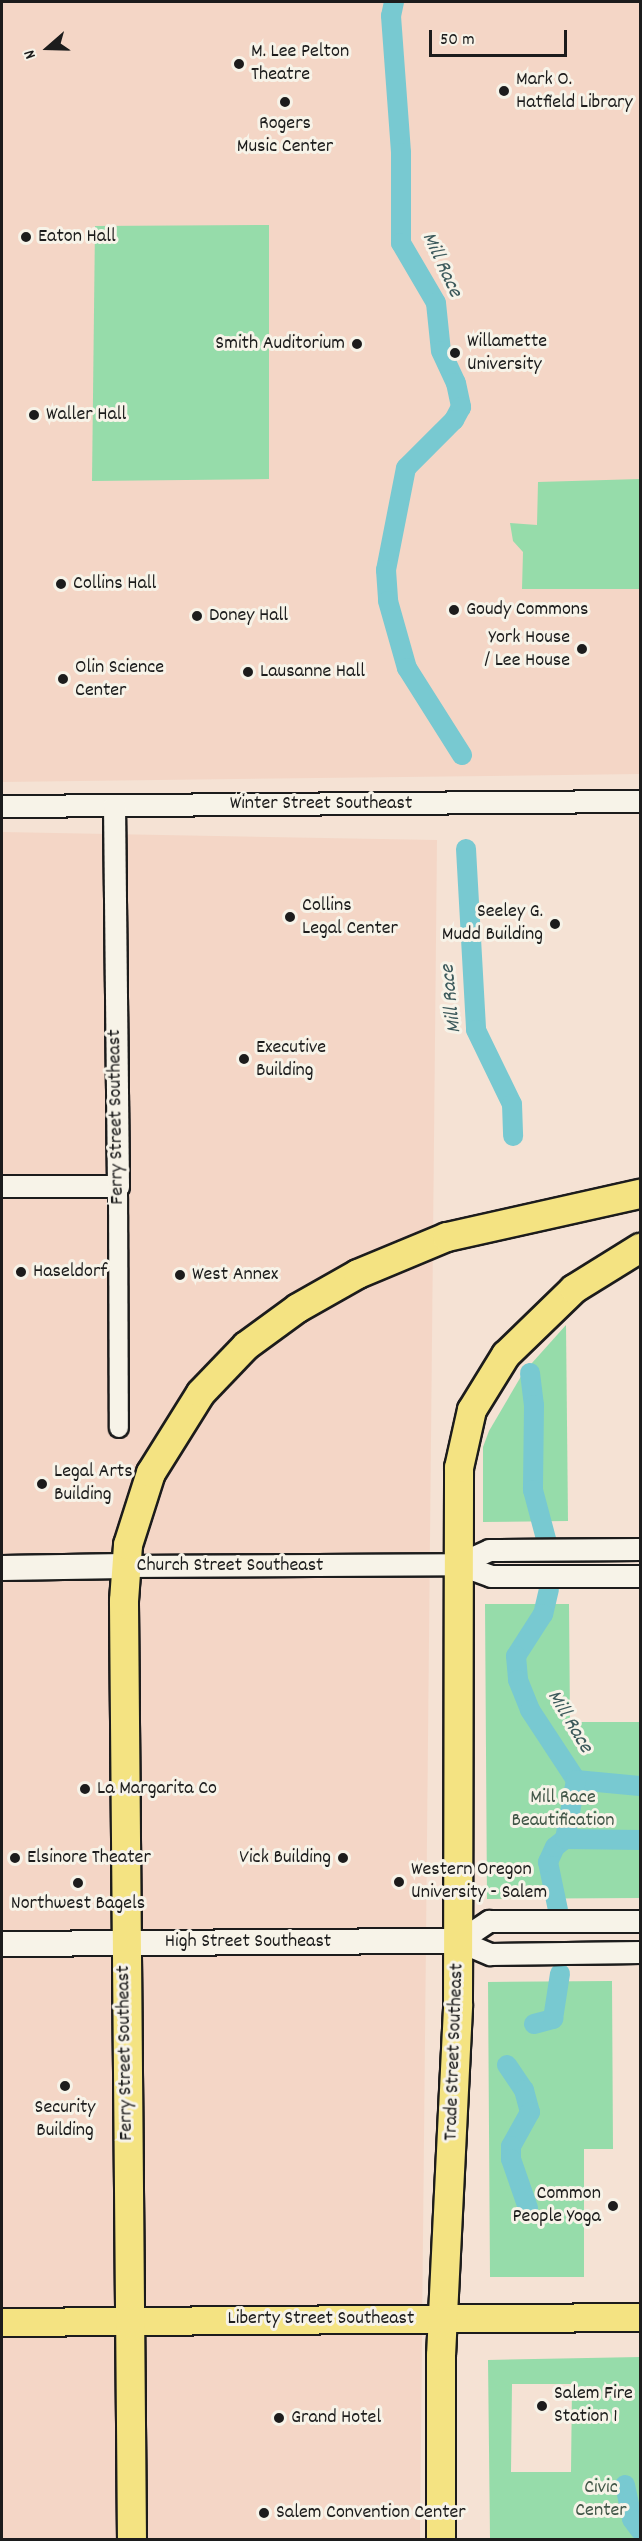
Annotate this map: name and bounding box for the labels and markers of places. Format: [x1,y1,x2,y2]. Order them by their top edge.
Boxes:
place label: M. Lee Pelton Theatre [251,40,349,87]
marker: M. Lee Pelton Theatre [232,57,246,71]
place label: Mark O. Hatfield Library [516,68,633,115]
marker: Mark O. Hatfield Library [497,84,511,98]
marker: Rogers Music Center [278,95,292,109]
place label: Rogers Music Center [237,112,333,159]
place label: Eaton Hall [38,225,116,249]
marker: Eaton Hall [19,230,33,244]
place label: Willamette University [467,330,547,377]
place label: Smith Auditorium [215,332,345,356]
marker: Smith Auditorium [350,337,364,351]
marker: Willamette University [448,346,462,360]
place label: Waller Hall [46,403,126,427]
marker: Waller Hall [27,408,41,422]
place label: Collins Hall [73,572,156,596]
marker: Collins Hall [54,577,68,591]
place label: Goudy Commons [466,598,588,622]
marker: Goudy Commons [447,603,461,617]
place label: Doney Hall [209,604,288,628]
marker: Doney Hall [190,609,204,623]
place label: York House / Lee House [484,626,570,673]
marker: York House / Lee House [575,642,589,656]
place label: Olin Science Center [75,656,164,703]
place label: Lausanne Hall [260,660,365,684]
marker: Lausanne Hall [241,665,255,679]
marker: Olin Science Center [56,672,70,686]
place label: Collins Legal Center [302,894,398,941]
place label: Seeley G. Mudd Building [442,900,543,947]
marker: Collins Legal Center [283,910,297,924]
marker: Seeley G. Mudd Building [548,917,562,931]
place label: Executive Building [256,1036,326,1083]
marker: Executive Building [237,1052,251,1066]
place label: Haseldorf [33,1260,107,1284]
place label: West Annex [192,1263,278,1287]
marker: Haseldorf [14,1265,28,1279]
marker: West Annex [173,1268,187,1282]
place label: Legal Arts Building [54,1460,133,1507]
marker: Legal Arts Building [35,1477,49,1491]
place label: La Margarita Co [97,1777,217,1801]
marker: La Margarita Co [78,1782,92,1796]
place label: Elsinore Theater [27,1846,151,1870]
place label: Vick Building [239,1846,331,1870]
marker: Elsinore Theater [8,1851,22,1865]
marker: Vick Building [336,1851,350,1865]
place label: Western Oregon University - Salem [411,1858,547,1905]
marker: Western Oregon University - Salem [392,1875,406,1889]
marker: Northwest Bagels [71,1876,85,1890]
place label: Northwest Bagels [11,1892,145,1916]
marker: Security Building [58,2079,72,2093]
place label: Security Building [35,2096,95,2143]
place label: Common People Yoga [513,2182,601,2229]
marker: Common People Yoga [606,2199,620,2213]
place label: Salem Fire Station 1 [554,2382,633,2429]
marker: Salem Fire Station 1 [535,2399,549,2413]
place label: Grand Hotel [291,2406,381,2430]
marker: Grand Hotel [272,2411,286,2425]
place label: Salem Convention Center [276,2501,466,2525]
marker: Salem Convention Center [257,2506,271,2520]

